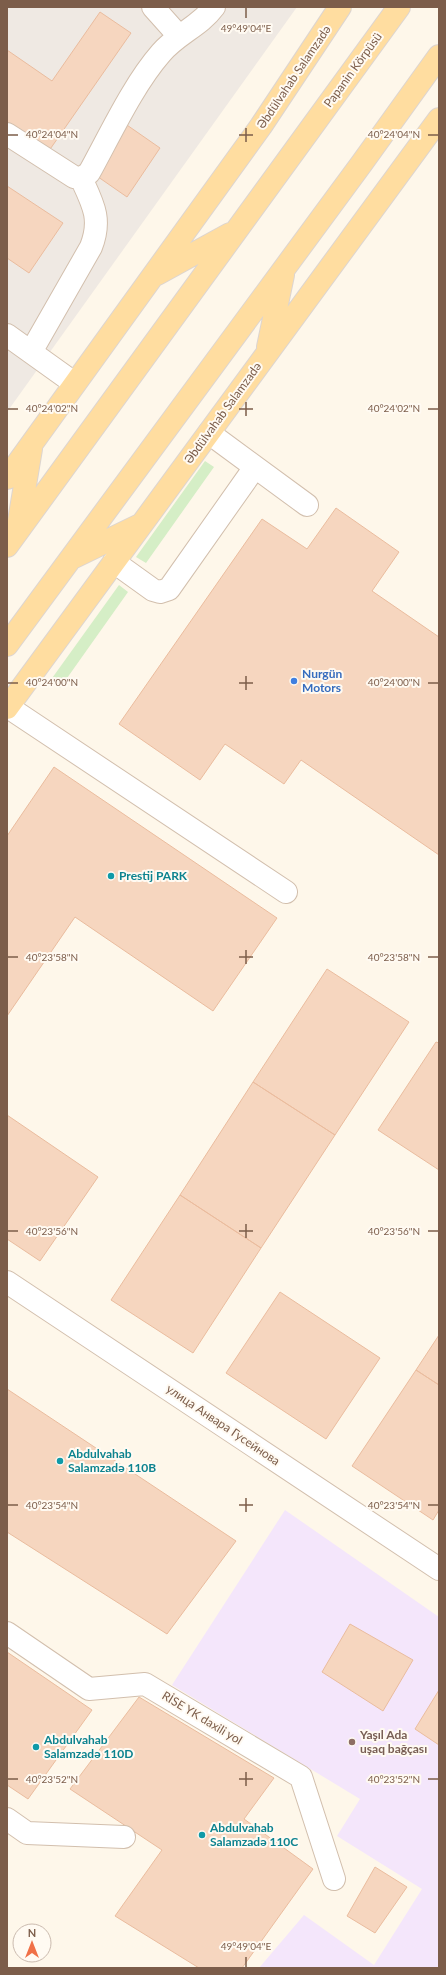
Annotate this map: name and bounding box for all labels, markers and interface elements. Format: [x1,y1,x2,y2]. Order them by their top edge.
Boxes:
text: 49°49'04"E [221,22,271,34]
street label: Əbdülvahab Salamzadə [253,22,334,131]
street label: Papanin Körpüsü [320,29,385,110]
text: 40°24'04"N [26,128,78,140]
text: 40°24'04"N [368,128,420,140]
street label: Əbdülvahab Salamzadə [181,359,264,466]
text: 40°24'02"N [26,402,78,414]
text: 40°24'02"N [368,402,420,414]
place label: Nurgün Motors [302,666,342,695]
text: 40°24'00"N [26,676,78,688]
marker: Nurgün Motors [289,676,299,686]
text: 40°24'00"N [368,676,420,688]
place label: Prestij PARK [119,868,188,883]
marker: Prestij PARK [106,871,116,881]
text: 40°23'58"N [26,951,78,963]
text: 40°23'58"N [368,951,420,963]
text: 40°23'56"N [26,1225,78,1237]
text: 40°23'56"N [368,1225,420,1237]
street label: улица Анвара Гусейнова [164,1381,283,1468]
place label: Abdulvahab Salamzadə 110B [67,1446,156,1475]
marker: Abdulvahab Salamzadə 110B [55,1456,65,1466]
text: 40°23'54"N [26,1499,78,1511]
text: 40°23'54"N [368,1499,420,1511]
street label: RİSE YK daxili yol [159,1688,245,1747]
place label: Yaşıl Ada uşaq bağçası [359,1727,427,1756]
place label: Abdulvahab Salamzadə 110D [43,1732,133,1761]
marker: Yaşıl Ada uşaq bağçası [347,1737,357,1747]
marker: Abdulvahab Salamzadə 110D [31,1742,41,1752]
text: 40°23'52"N [26,1773,78,1785]
text: 40°23'52"N [368,1773,420,1785]
place label: Abdulvahab Salamzadə 110C [209,1820,298,1849]
marker: Abdulvahab Salamzadə 110C [197,1830,207,1840]
north arrow [12,1923,52,1963]
text: N [28,1926,36,1939]
text: 49°49'04"E [221,1940,271,1952]

